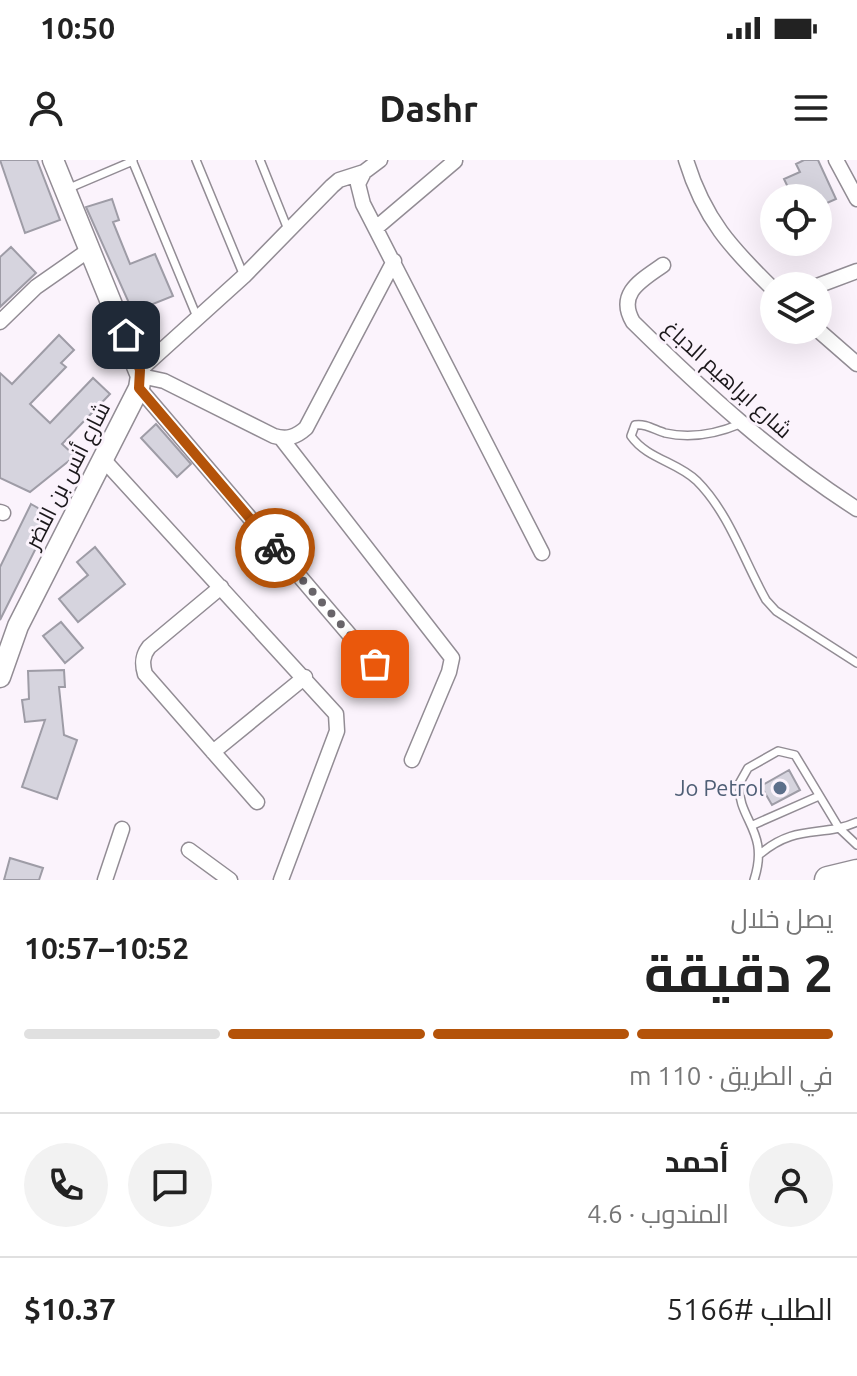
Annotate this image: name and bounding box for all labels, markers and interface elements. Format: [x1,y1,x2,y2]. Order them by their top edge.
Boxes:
text: 10:50 [40,11,115,45]
icon: person [24,86,68,130]
icon: menu [789,86,833,130]
text: Dashr [379,88,478,129]
map controls [760,184,832,344]
button: locate [760,184,832,256]
button: layers [760,272,832,344]
pin [92,301,160,369]
icon: home [104,313,148,357]
street label: شارع ابراهيم الدباغ [656,315,798,446]
street label: شارع أنس بن النضر [18,397,117,555]
courier [235,508,315,588]
icon: bike [253,526,297,570]
pin [341,630,409,698]
icon: bag [353,642,397,686]
place label: Jo Petrol [675,775,764,800]
marker: Jo Petrol [771,779,789,797]
text: يصل خلال [731,904,833,933]
text: 10:52–10:57 [24,931,189,965]
text: 2 دقيقة [644,944,833,1002]
text: في الطريق · 110 m [629,1061,833,1090]
button: phone [24,1143,108,1227]
button: chat [128,1143,212,1227]
button: person [749,1143,833,1227]
text: أحمد [665,1144,729,1178]
text: المندوب · 4.6 [587,1199,729,1228]
text: $10.37 [24,1292,116,1326]
text: الطلب #5166 [666,1292,833,1326]

